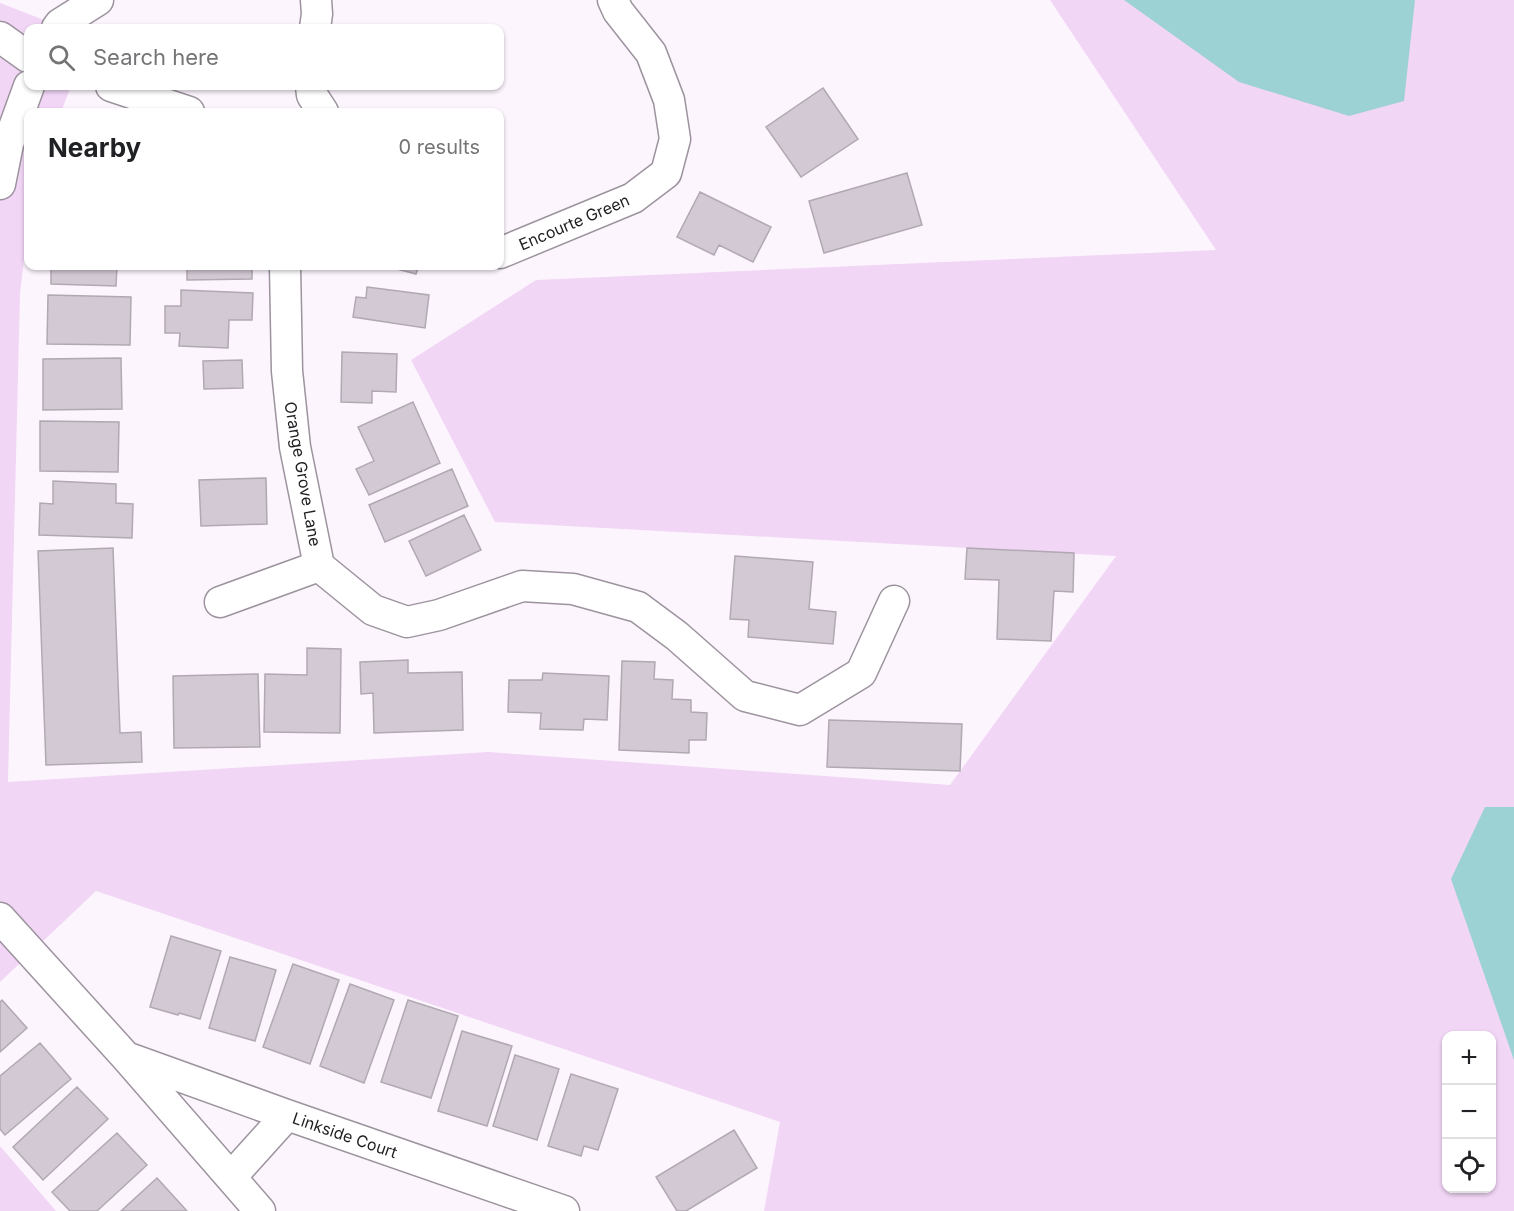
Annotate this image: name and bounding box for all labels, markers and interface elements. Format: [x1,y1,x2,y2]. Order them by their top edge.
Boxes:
search box [24,24,504,90]
icon: search [45,41,78,74]
text: Search here [93,44,219,70]
text: Nearby [48,132,141,163]
text: 0 results [398,135,480,159]
street label: Encourte Green [516,190,632,254]
street label: Orange Grove Lane [280,400,326,548]
map controls [1442,1031,1496,1193]
button: + [1442,1031,1496,1085]
button: − [1442,1085,1496,1139]
street label: Linkside Court [290,1108,400,1162]
button: locate [1442,1139,1496,1193]

